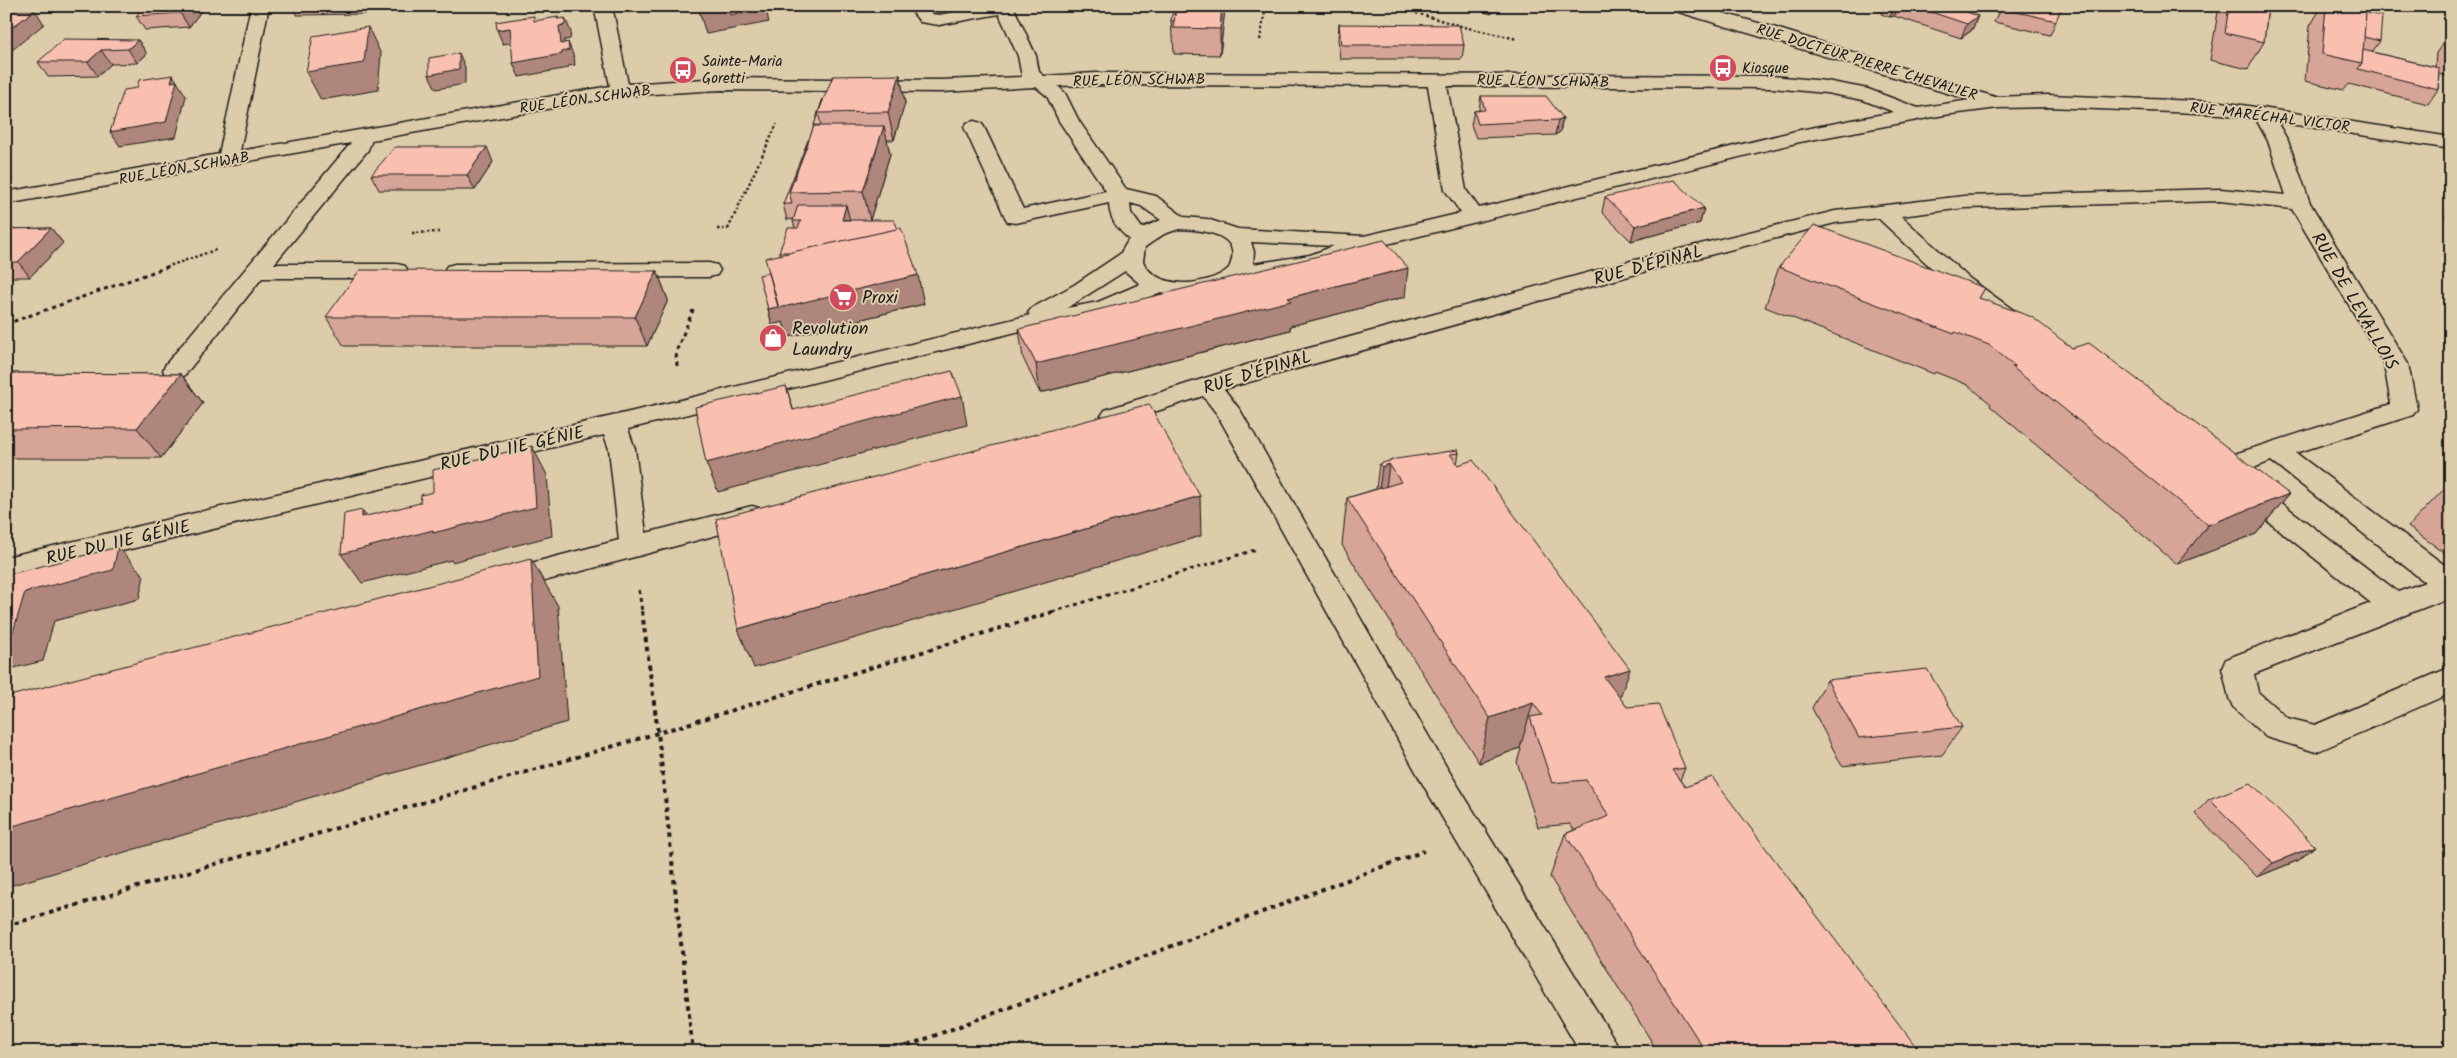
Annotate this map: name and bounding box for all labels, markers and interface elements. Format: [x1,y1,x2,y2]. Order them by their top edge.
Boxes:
street label: RUE DOCTEUR PIERRE CHEVALIER [1753,18,1980,108]
place label: Sainte-Maria Goretti [702,50,782,91]
bus stop icon: Kiosque [1708,53,1738,83]
bus stop icon: Sainte-Maria Goretti [668,55,698,85]
place label: Kiosque [1742,57,1789,81]
street label: RUE LÉON SCHWAB [1073,68,1205,94]
street label: RUE LÉON SCHWAB [1477,69,1609,95]
street label: RUE LÉON SCHWAB [518,79,652,121]
street label: RUE MARÉCHAL VICTOR [2189,96,2351,140]
street label: RUE LÉON SCHWAB [117,146,251,192]
street label: RUE DE LEVALLOIS [2302,227,2405,377]
street label: RUE D'ÉPINAL [1590,238,1706,295]
supermarket icon: Proxi [828,282,858,312]
place label: Proxi [862,284,899,313]
place label: Revolution Laundry [792,315,868,365]
shop icon: Revolution Laundry [758,323,788,353]
street label: RUE D'ÉPINAL [1200,343,1315,404]
street label: RUE DU 11E GÉNIE [437,419,588,480]
street label: RUE DU 11E GÉNIE [43,513,194,574]

